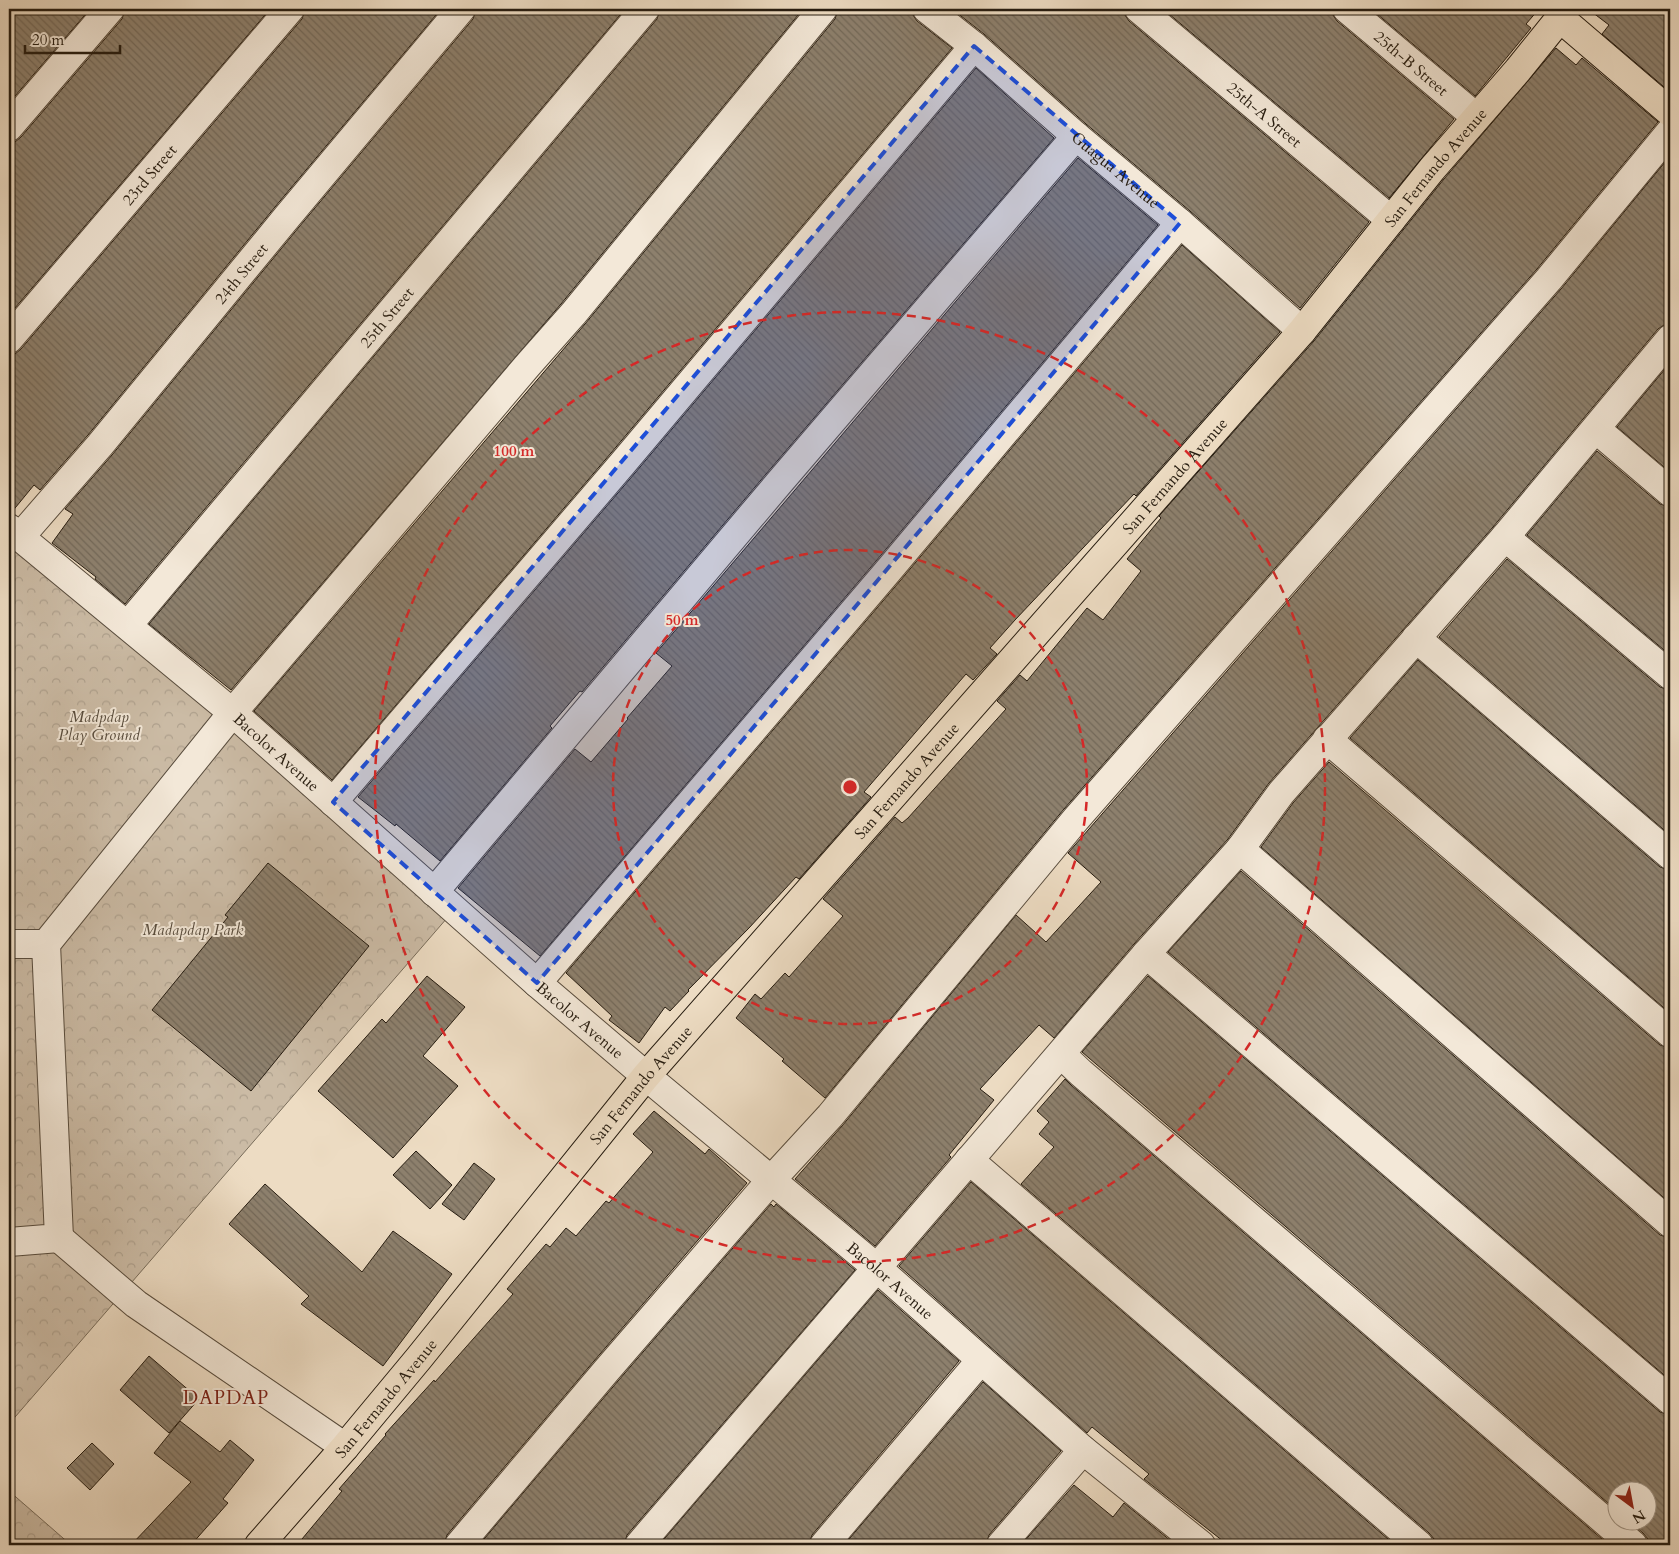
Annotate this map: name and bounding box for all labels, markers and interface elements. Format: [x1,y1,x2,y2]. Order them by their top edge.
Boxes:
scale bar [25,22,120,54]
street label: 25th-B Street [1369,26,1453,101]
text: 20 m [32,30,64,50]
street label: 25th-A Street [1222,77,1306,153]
street label: San Fernando Avenue [1380,104,1492,232]
street label: Guagua Avenue [1066,127,1164,214]
street label: 23rd Street [118,140,182,210]
street label: 24th Street [210,239,273,309]
street label: 25th Street [355,283,419,353]
street label: San Fernando Avenue [1118,413,1233,540]
text: 100 m [494,441,535,461]
text: 50 m [665,610,699,630]
park label: Madpdap Play Ground [58,706,141,746]
street label: Bacolor Avenue [228,708,324,797]
street label: San Fernando Avenue [850,718,965,844]
centre of rings [841,778,859,796]
park label: Madapdap Park [143,919,244,941]
street label: Bacolor Avenue [531,977,628,1064]
street label: San Fernando Avenue [585,1021,698,1149]
street label: Bacolor Avenue [842,1237,938,1325]
street label: San Fernando Avenue [330,1334,442,1463]
district label: DAPDAP [183,1385,269,1411]
north arrow [1606,1482,1656,1532]
text: N [1628,1505,1649,1528]

